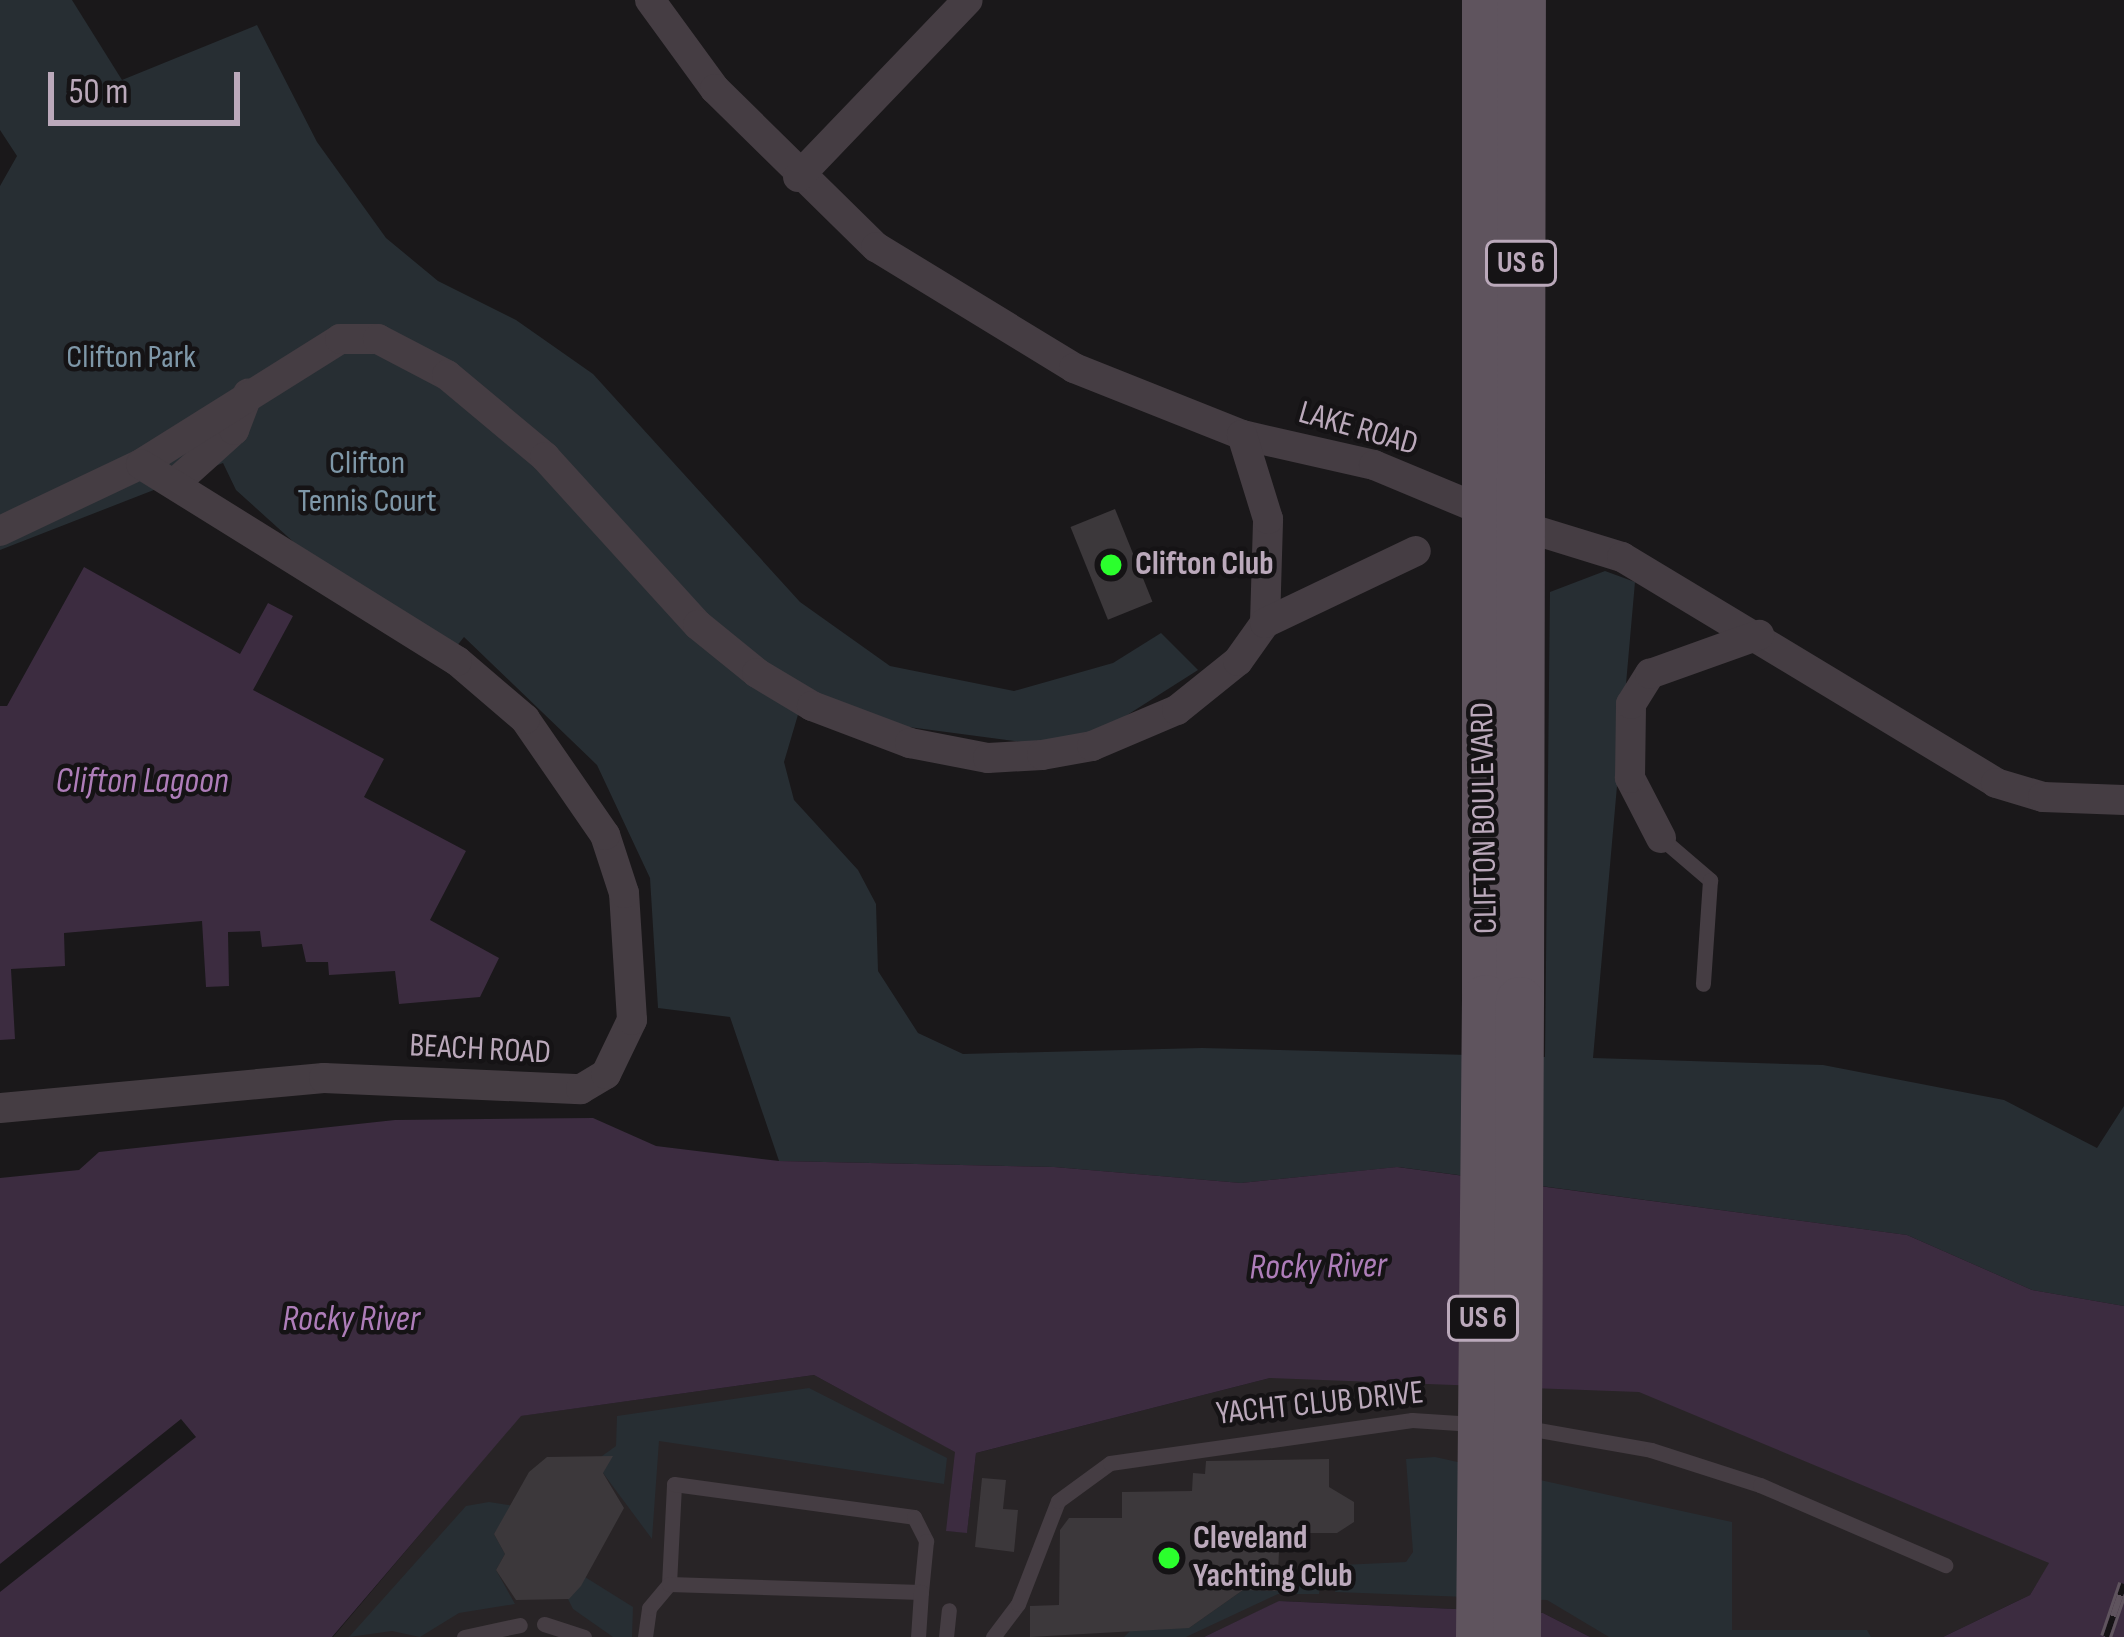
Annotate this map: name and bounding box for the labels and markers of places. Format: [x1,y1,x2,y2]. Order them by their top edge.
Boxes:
place label: Clifton Club [1135,545,1274,585]
marker: Clifton Club [1098,552,1124,578]
place label: Cleveland Yachting Club [1193,1519,1353,1597]
marker: Cleveland Yachting Club [1156,1545,1182,1571]

